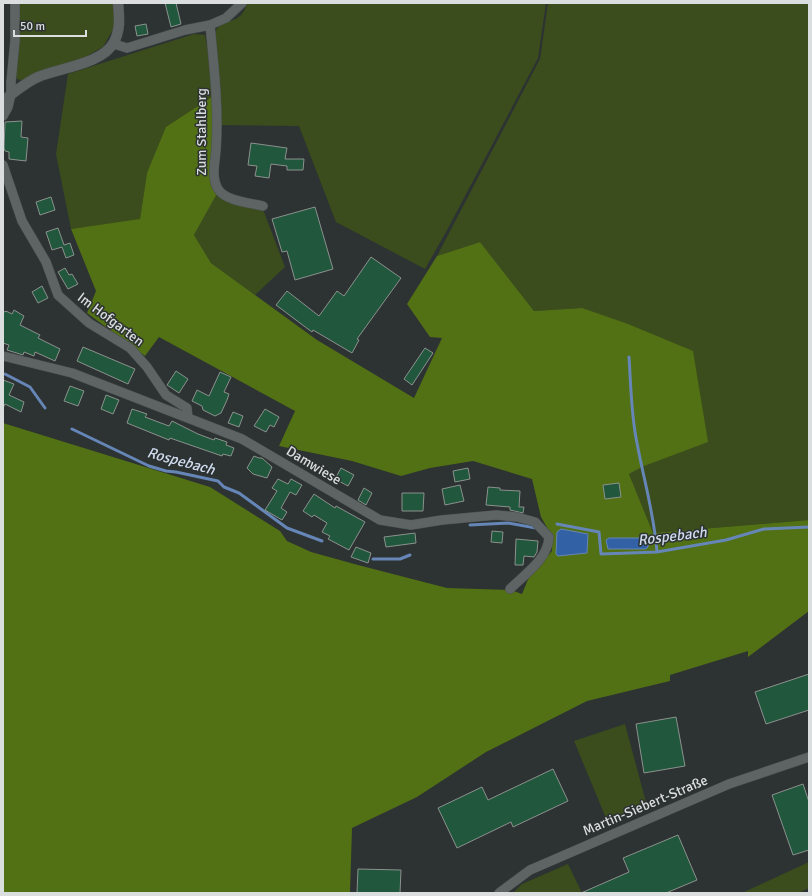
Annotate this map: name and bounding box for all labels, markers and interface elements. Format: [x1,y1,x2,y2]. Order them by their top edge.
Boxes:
scale bar [14,12,86,38]
text: 50 m [20,19,45,34]
street label: Zum Stahlberg [193,88,210,176]
street label: Im Hofgarten [74,289,147,350]
street label: Damwiese [283,442,344,488]
water label: Rospebach [145,443,218,479]
water label: Rospebach [636,523,708,549]
street label: Martin-Siebert-Straße [580,771,710,839]

